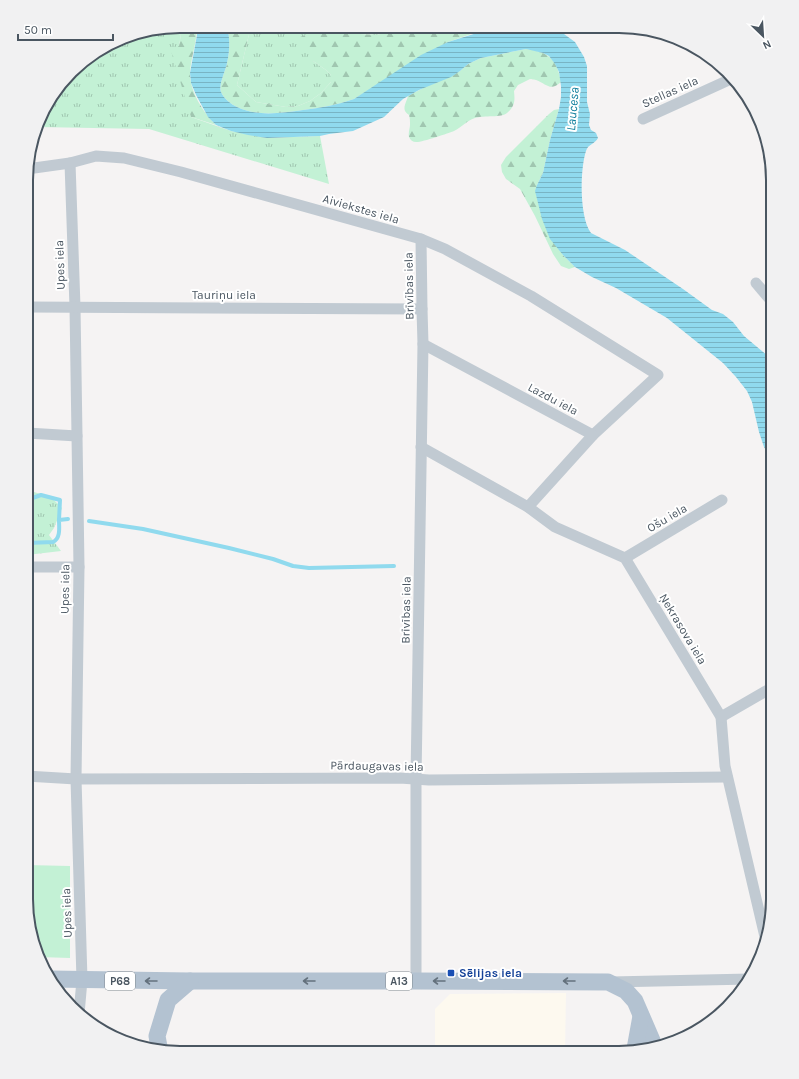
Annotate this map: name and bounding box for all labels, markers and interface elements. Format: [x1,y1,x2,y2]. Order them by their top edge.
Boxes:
scale bar [18,16,113,42]
north arrow [743,16,783,56]
text: 50 m [24,23,52,37]
text: N [761,37,773,52]
street label: Stellas iela [640,73,700,111]
water label: Laucesa [563,86,582,132]
street label: Aiviekstes iela [321,191,401,227]
street label: Upes iela [52,240,68,290]
street label: Brīvības iela [401,252,417,320]
street label: Tauriņu iela [192,288,256,303]
street label: Lazdu iela [526,380,580,418]
street label: Ošu iela [645,501,689,535]
street label: Upes iela [58,564,72,614]
street label: Brīvības iela [398,576,414,644]
street label: Ņekrasova iela [656,591,710,667]
street label: Pārdaugavas iela [330,758,424,774]
street label: Upes iela [59,888,75,938]
place label: Sēlijas iela [459,966,522,980]
marker: Sēlijas iela [446,968,456,978]
road number: P68 [105,972,135,990]
road number: A13 [386,972,412,990]
one-way arrow [145,977,158,985]
one-way arrow [303,977,316,985]
one-way arrow [433,977,446,985]
one-way arrow [563,977,576,985]

